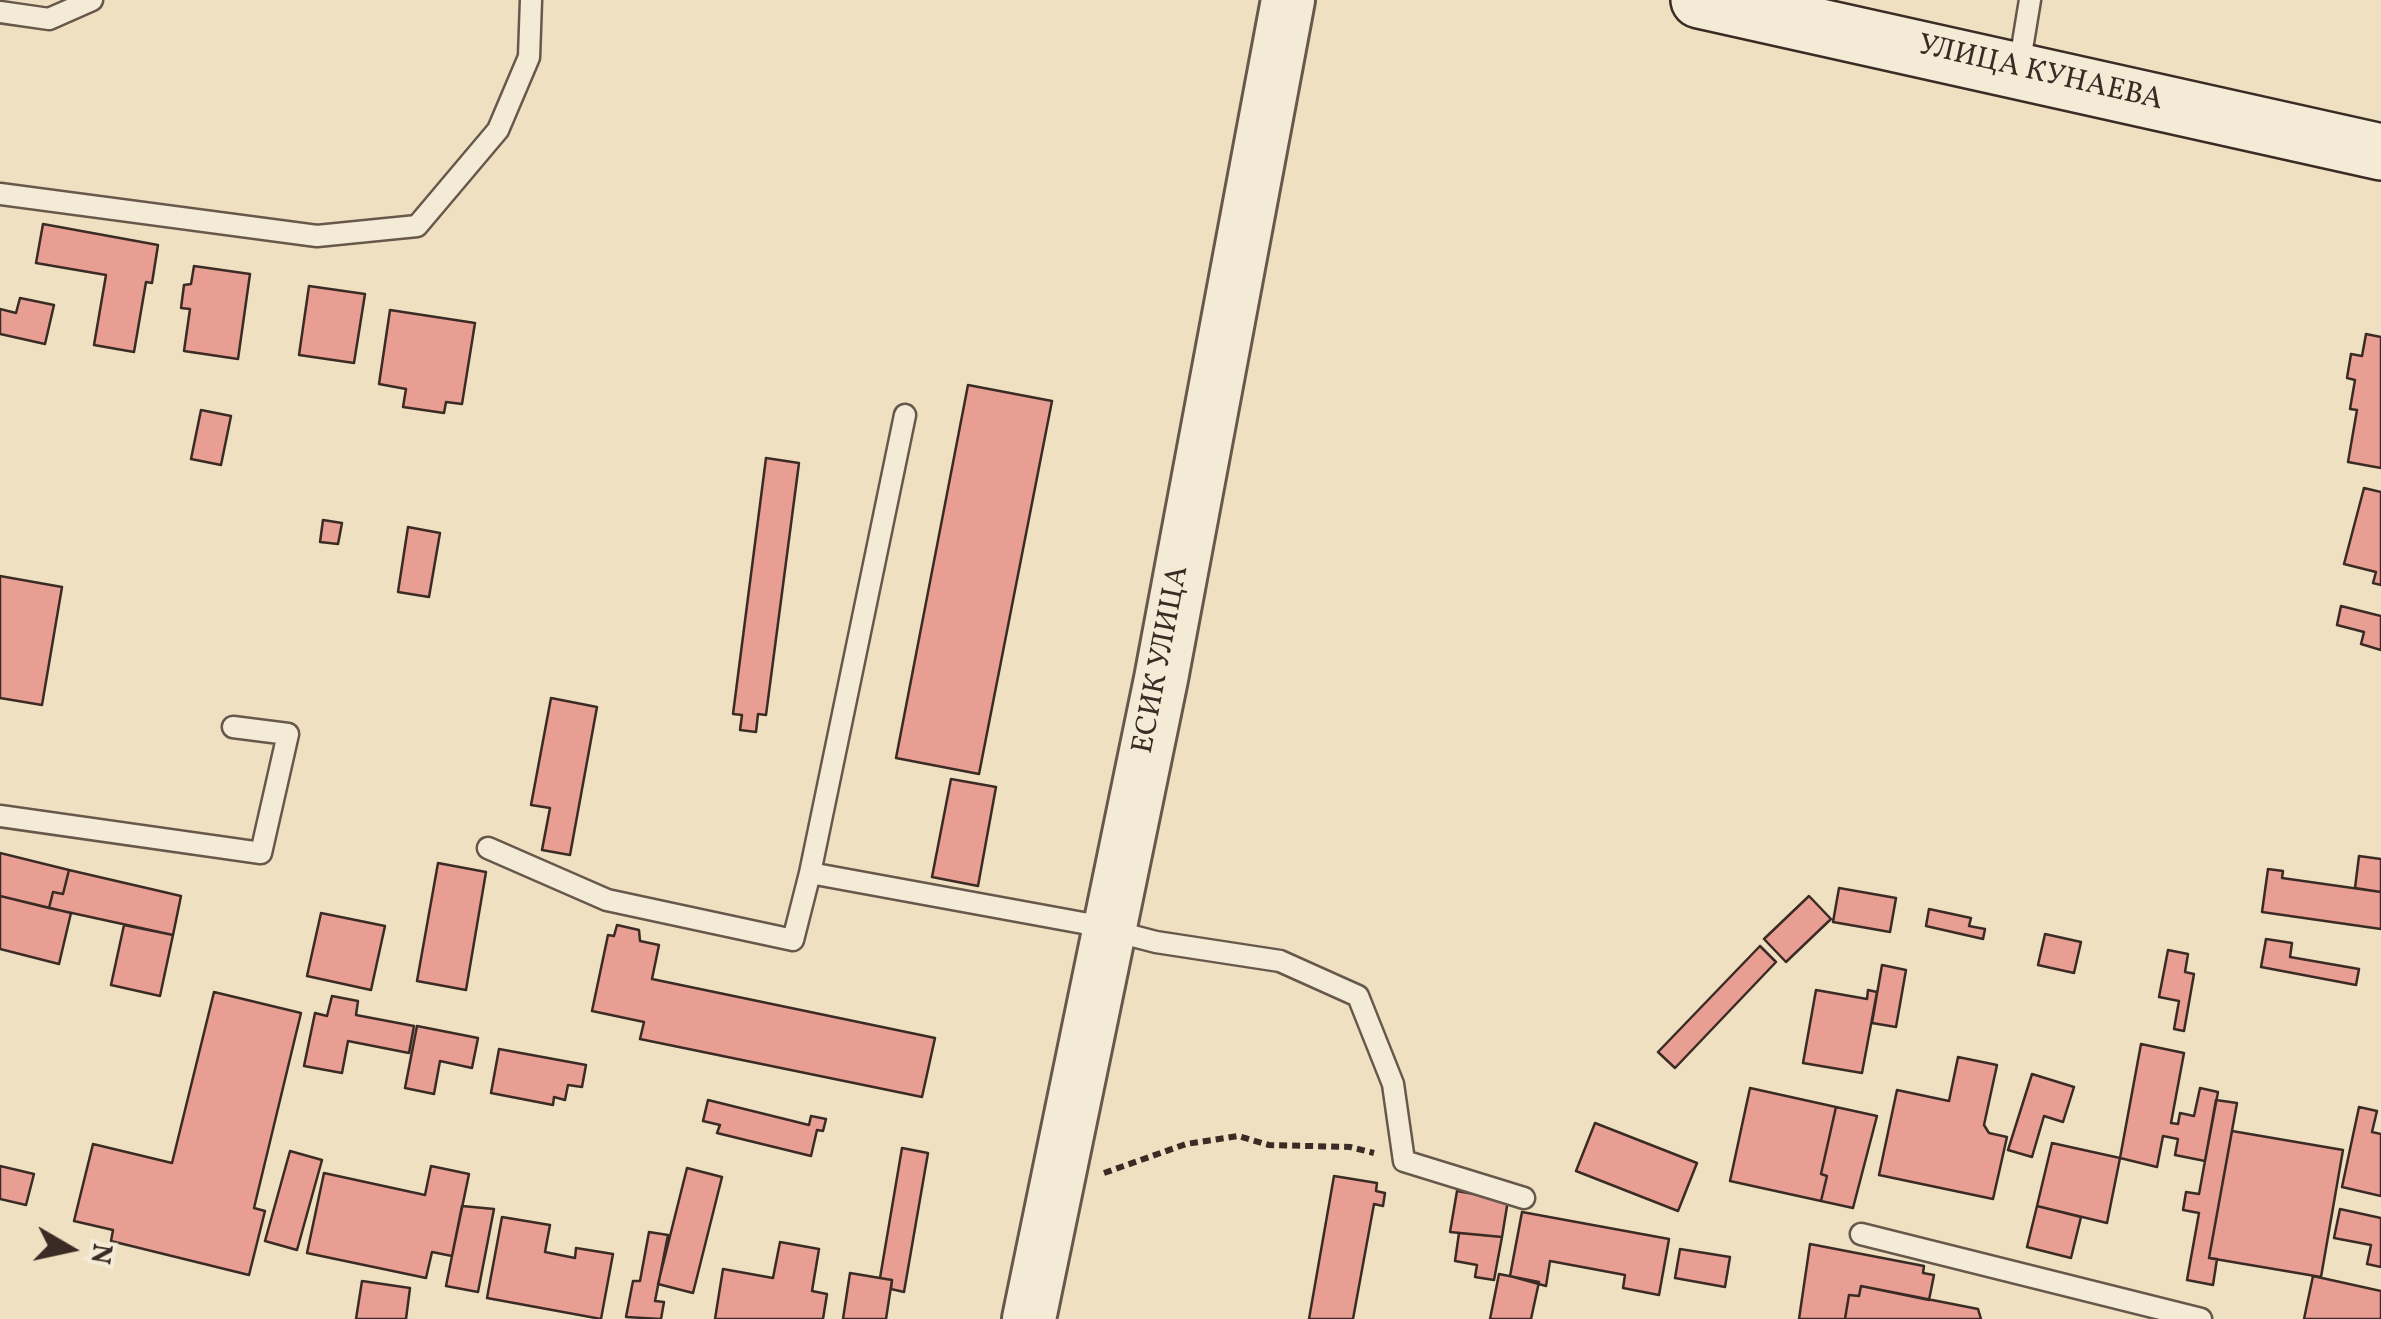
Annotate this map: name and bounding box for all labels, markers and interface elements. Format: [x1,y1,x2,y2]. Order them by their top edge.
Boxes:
street label: УЛИЦА КУНАЕВА [1914,29,2166,121]
street label: ЕСИК УЛИЦА [1127,563,1199,757]
north arrow [20,1199,120,1299]
text: N [79,1241,121,1267]

